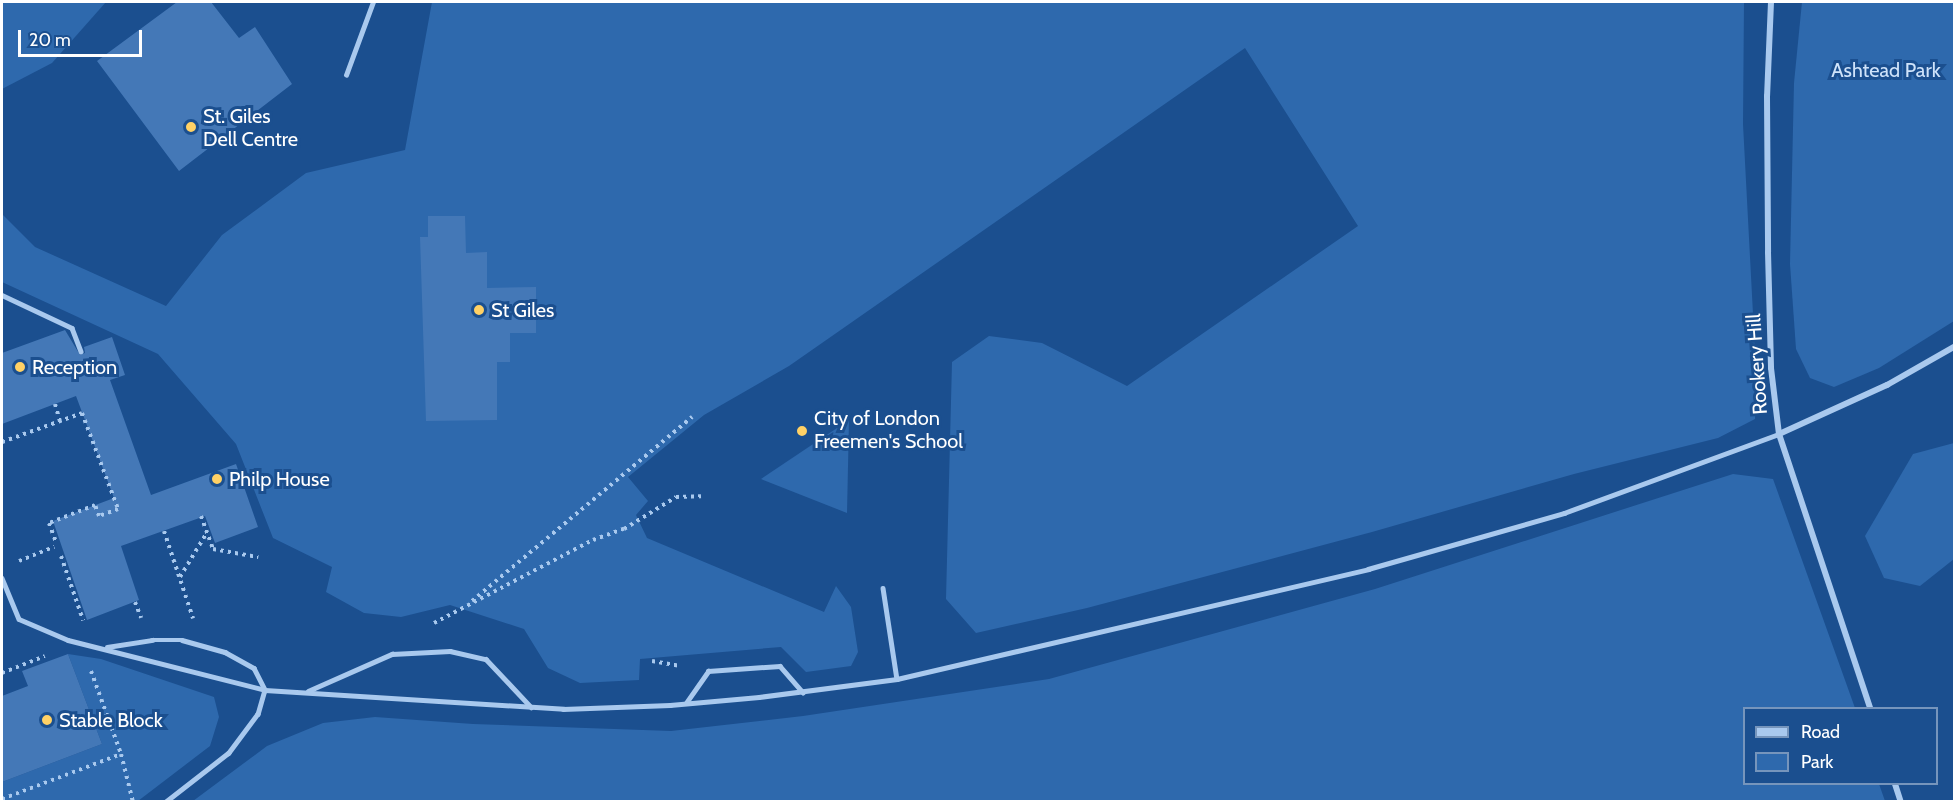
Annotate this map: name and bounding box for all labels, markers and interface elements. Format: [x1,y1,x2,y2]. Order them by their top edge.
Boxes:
scale bar [21,18,146,56]
text: 20 m [29,29,71,51]
park label: Ashtead Park [1831,58,1941,82]
place label: St. Giles Dell Centre [203,104,298,151]
marker: St. Giles Dell Centre [184,120,198,134]
place label: St Giles [491,298,554,322]
marker: St Giles [472,303,486,317]
street label: Rookery Hill [1742,313,1772,415]
place label: Reception [32,355,117,379]
marker: Reception [13,360,27,374]
place label: City of London Freemen's School [814,407,963,454]
marker: City of London Freemen's School [795,424,809,438]
place label: Philp House [229,467,330,491]
marker: Philp House [210,472,224,486]
legend [1743,707,1938,785]
place label: Stable Block [59,708,163,732]
marker: Stable Block [40,713,54,727]
text: Road [1801,721,1840,743]
text: Park [1801,751,1833,773]

